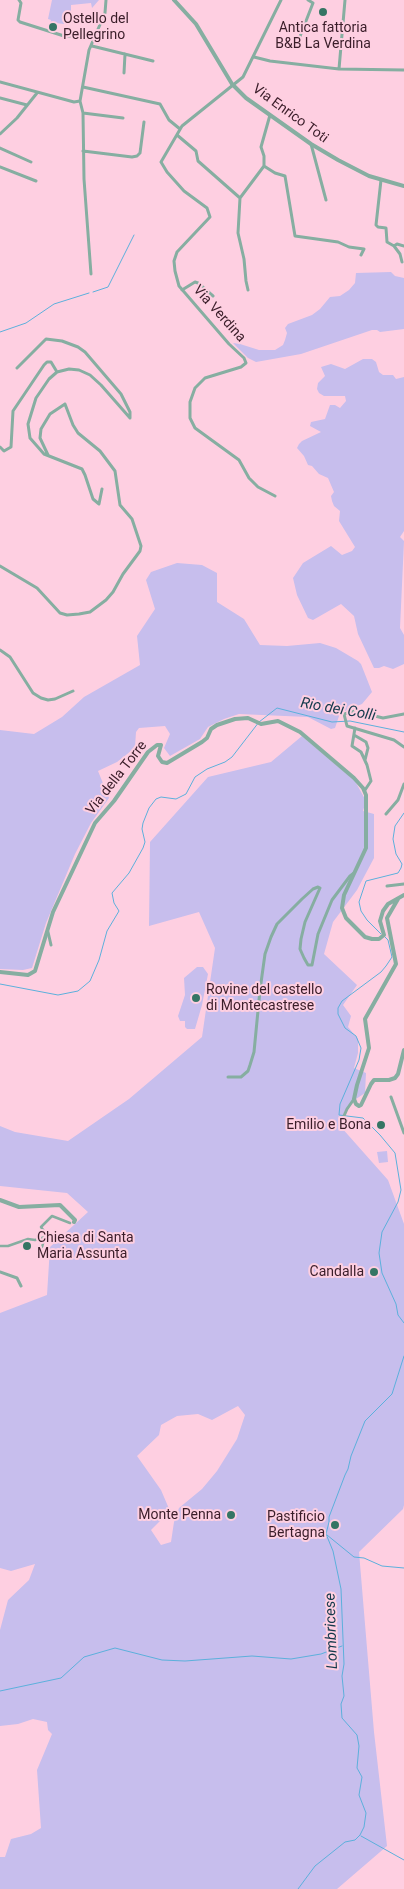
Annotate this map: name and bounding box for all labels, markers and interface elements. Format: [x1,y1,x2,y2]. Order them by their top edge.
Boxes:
marker: Antica fattoria B&B La Verdina [317,6,329,18]
place label: Ostello del Pellegrino [63,11,129,44]
place label: Antica fattoria B&B La Verdina [275,20,371,52]
marker: Ostello del Pellegrino [47,21,59,33]
street label: Via Enrico Toti [249,81,331,147]
street label: Via Verdina [189,282,249,346]
water label: Rio dei Colli [299,695,377,725]
street label: Via della Torre [83,738,151,818]
place label: Rovine del castello di Montecastrese [206,982,322,1014]
marker: Rovine del castello di Montecastrese [190,992,202,1004]
place label: Emilio e Bona [286,1117,371,1133]
marker: Emilio e Bona [375,1119,387,1131]
place label: Chiesa di Santa Maria Assunta [37,1230,134,1262]
marker: Chiesa di Santa Maria Assunta [21,1240,33,1252]
place label: Candalla [310,1264,364,1280]
marker: Candalla [368,1266,380,1278]
place label: Monte Penna [138,1507,221,1523]
marker: Monte Penna [225,1509,237,1521]
place label: Pastificio Bertagna [267,1509,325,1541]
marker: Pastificio Bertagna [329,1519,341,1531]
water label: Lombricese [322,1593,342,1669]

